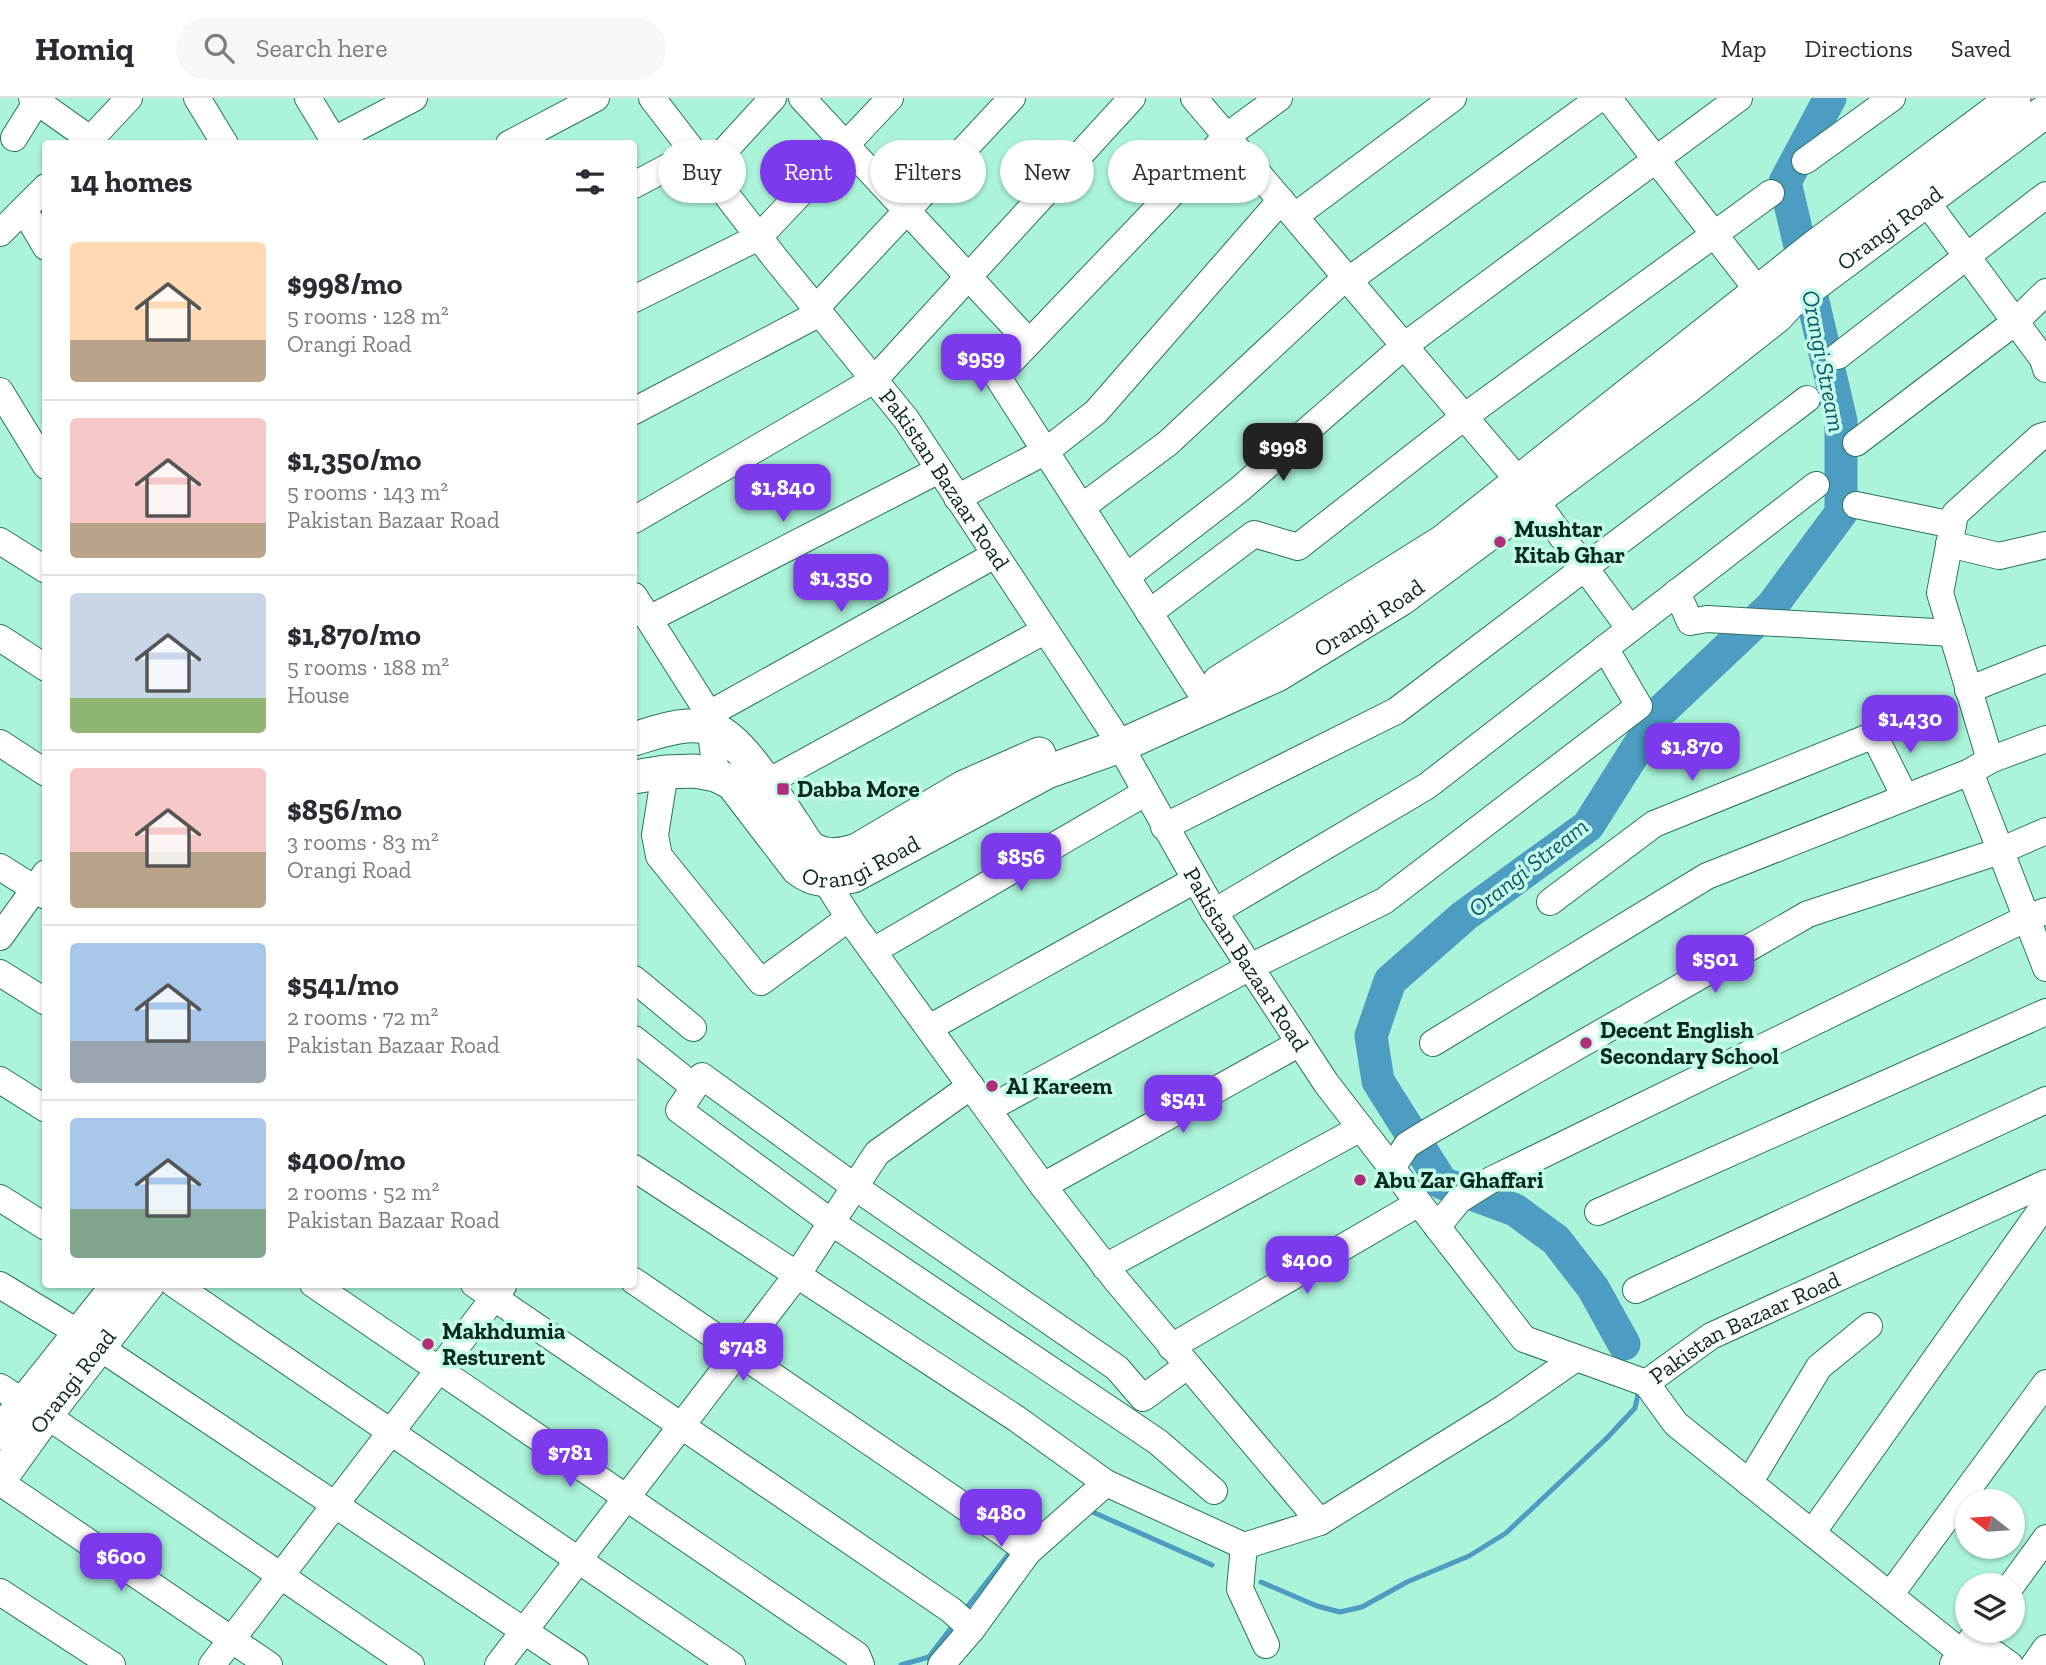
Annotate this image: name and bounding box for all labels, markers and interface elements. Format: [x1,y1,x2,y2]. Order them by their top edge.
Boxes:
search box [176,17,666,80]
text: Homiq [35,29,134,68]
icon: search [200,29,238,67]
text: Search here [256,32,387,64]
text: Map [1721,34,1767,63]
text: Directions [1805,34,1913,63]
text: Saved [1951,34,2011,63]
chip: Buy [658,140,746,203]
chip: Rent [760,140,856,203]
chip: Filters [870,140,986,203]
chip: New [1000,140,1094,203]
chip: Apartment [1108,140,1270,203]
icon: filters [571,163,609,201]
text: 14 homes [70,164,193,200]
street label: Orangi Road [1831,179,1948,276]
text: $998/mo [287,266,402,302]
icon: home [126,270,210,354]
water label: Orangi Stream [1796,288,1852,435]
text: 5 rooms · 128 m² [287,302,449,330]
text: Orangi Road [287,330,411,358]
pin: $959 [940,334,1022,394]
text: $959 [957,343,1005,371]
street label: Pakistan Bazaar Road [873,383,1016,576]
pin: $998 [1242,424,1324,483]
text: $998 [1259,432,1307,460]
text: $1,350/mo [287,442,422,478]
icon: home [126,446,210,530]
pin: $1,840 [726,464,840,524]
text: $1,840 [751,473,815,501]
text: 5 rooms · 143 m² [287,478,448,506]
text: Pakistan Bazaar Road [287,506,500,534]
place label: Mushtar Kitab Ghar [1514,515,1625,569]
marker: Mushtar Kitab Ghar [1492,534,1508,550]
pin: $1,350 [784,554,898,614]
text: $1,350 [809,563,873,591]
street label: Orangi Road [1309,573,1430,663]
text: $1,870/mo [287,617,421,653]
icon: home [126,621,210,705]
text: 5 rooms · 188 m² [287,653,449,681]
text: House [287,681,349,709]
pin: $1,430 [1853,696,1967,755]
text: $1,430 [1878,704,1942,732]
pin: $1,870 [1635,724,1749,783]
text: $1,870 [1661,732,1723,760]
place label: Dabba More [797,775,920,803]
marker: Dabba More [775,781,791,797]
text: $856/mo [287,792,402,828]
icon: home [126,796,210,880]
water label: Orangi Stream [1462,811,1594,923]
text: 3 rooms · 83 m² [287,828,439,856]
street label: Orangi Road [798,829,925,894]
pin: $856 [980,834,1062,893]
text: $856 [997,842,1045,870]
text: Orangi Road [287,856,411,884]
street label: Pakistan Bazaar Road [1178,862,1315,1057]
pin: $501 [1674,936,1756,995]
text: $501 [1692,944,1738,972]
text: $541/mo [287,967,399,1003]
icon: home [126,971,210,1055]
text: 2 rooms · 72 m² [287,1003,438,1031]
place label: Decent English Secondary School [1600,1016,1779,1070]
text: Pakistan Bazaar Road [287,1031,500,1059]
marker: Decent English Secondary School [1578,1035,1594,1051]
place label: Al Kareem [1006,1072,1112,1100]
pin: $541 [1142,1076,1224,1135]
marker: Al Kareem [984,1078,1000,1094]
text: $541 [1160,1084,1206,1112]
text: $400/mo [287,1142,406,1178]
icon: home [126,1146,210,1230]
place label: Abu Zar Ghaffari [1374,1166,1544,1194]
marker: Abu Zar Ghaffari [1352,1172,1368,1188]
text: 2 rooms · 52 m² [287,1178,439,1206]
text: Pakistan Bazaar Road [287,1206,500,1234]
pin: $400 [1266,1236,1348,1296]
text: $400 [1282,1245,1332,1273]
street label: Pakistan Bazaar Road [1644,1265,1845,1390]
place label: Makhdumia Resturent [442,1317,566,1371]
street label: Orangi Road [23,1323,122,1439]
pin: $748 [702,1324,784,1383]
text: $748 [719,1332,767,1360]
marker: Makhdumia Resturent [420,1336,436,1352]
pin: $781 [529,1430,611,1489]
text: $781 [548,1438,592,1466]
north arrow [1955,1489,2025,1559]
map controls [1955,1489,2025,1643]
pin: $480 [960,1490,1042,1549]
text: $480 [976,1498,1026,1526]
pin: $600 [80,1534,162,1593]
text: $600 [96,1542,146,1570]
button: layers [1955,1573,2025,1643]

